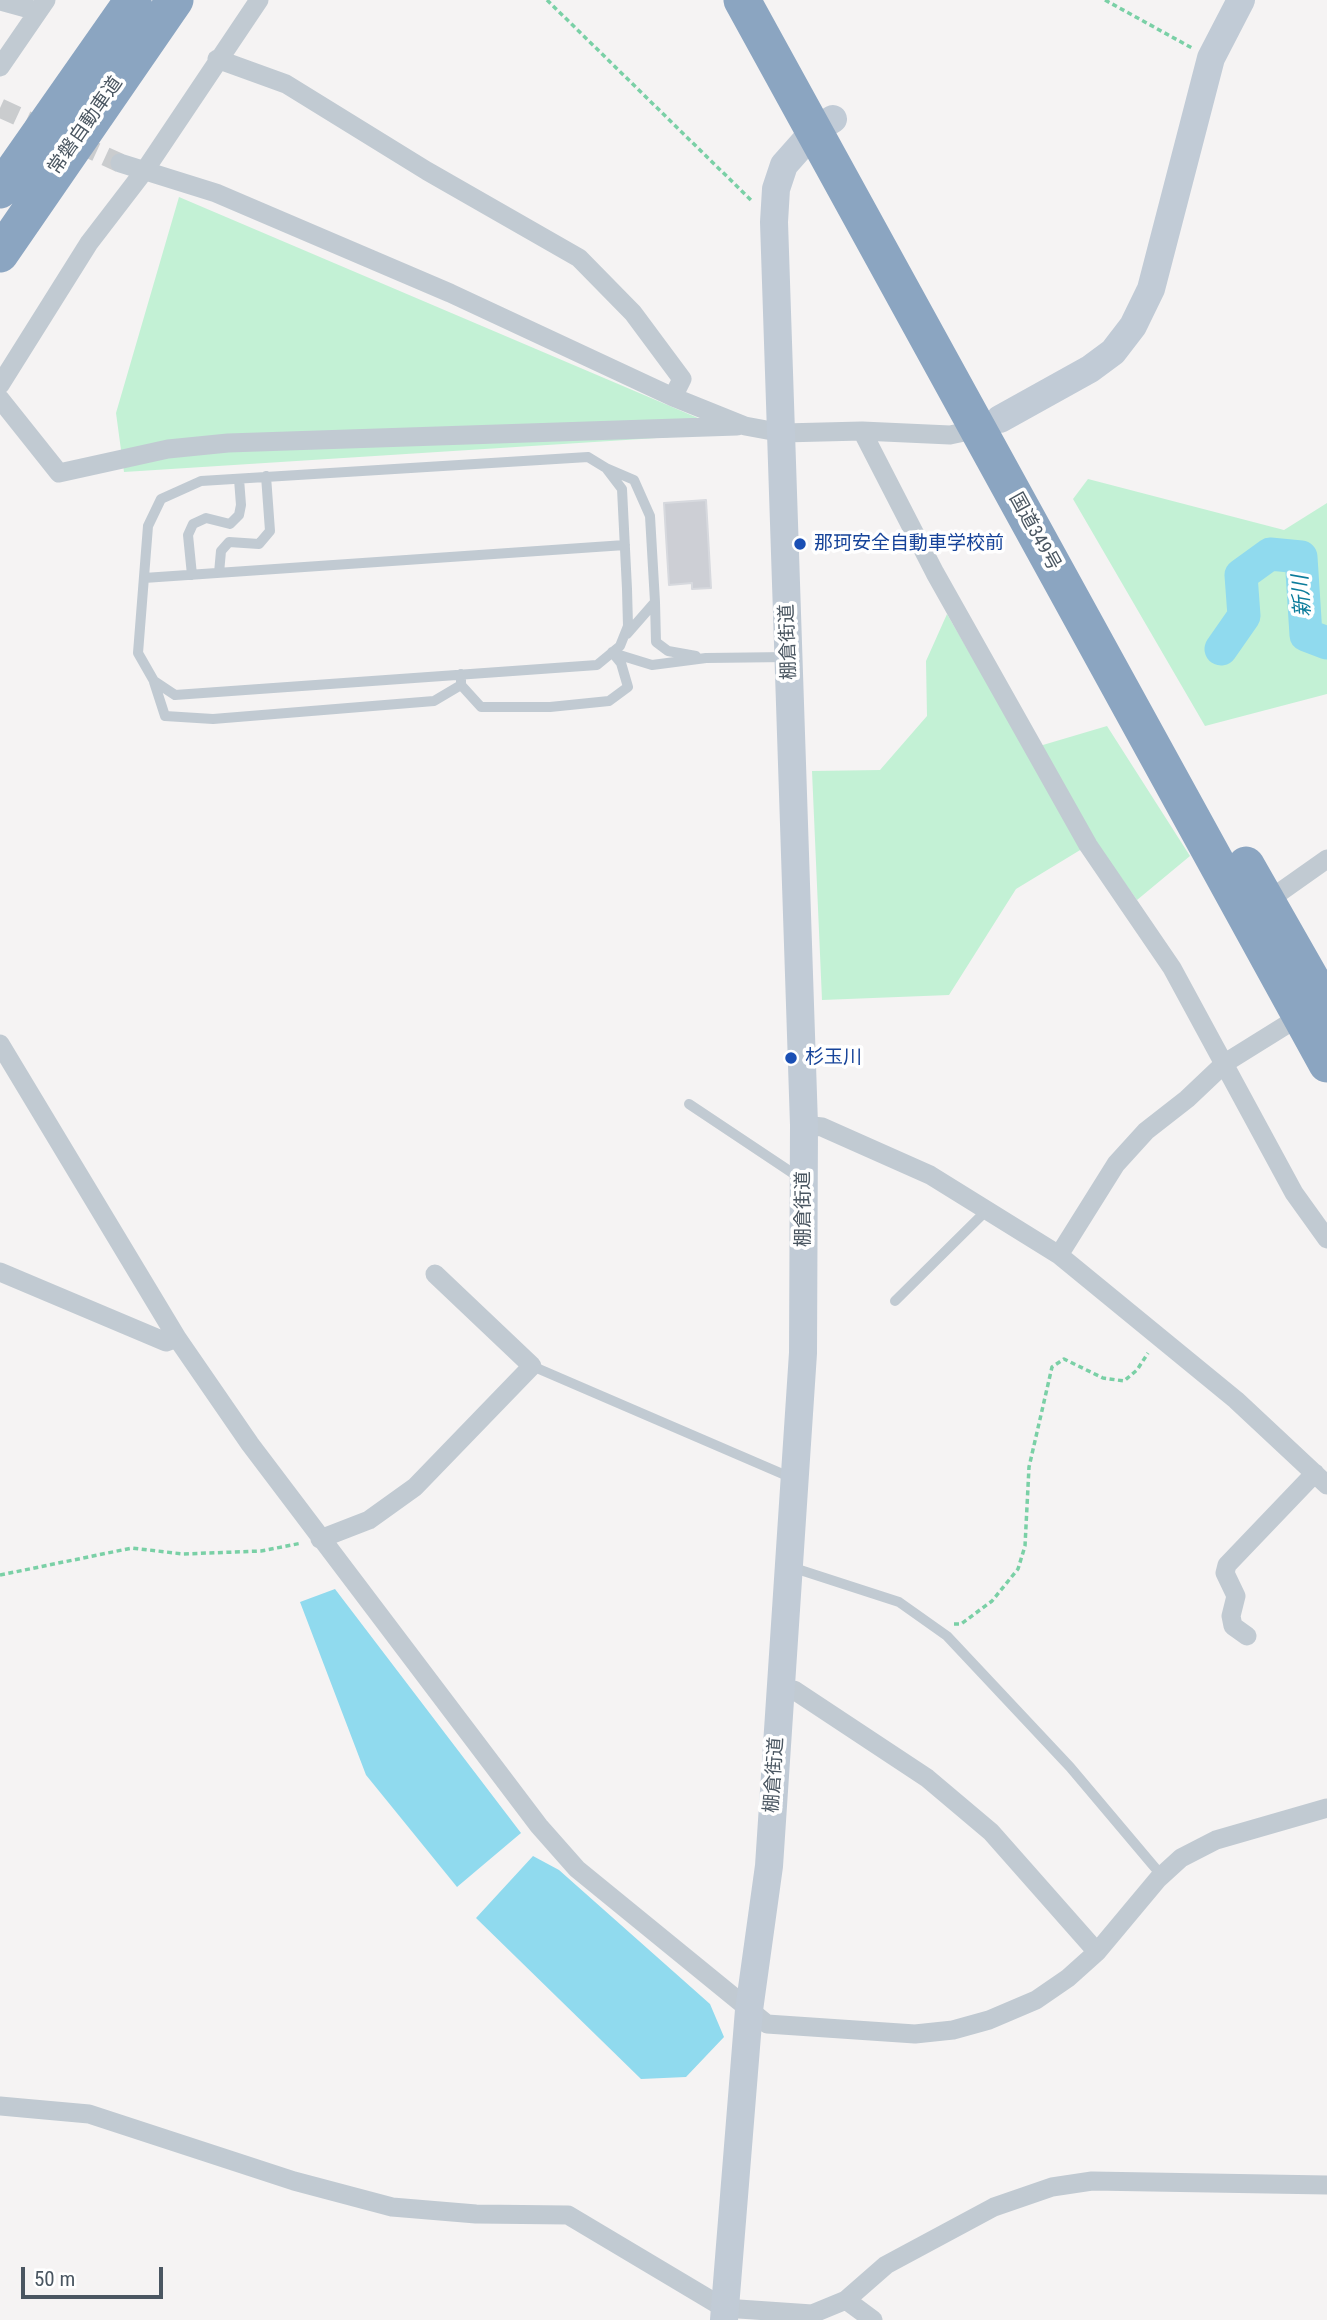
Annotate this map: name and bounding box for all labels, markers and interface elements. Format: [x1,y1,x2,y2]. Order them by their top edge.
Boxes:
street label: 常磐自動車道 [44,73,128,179]
street label: 国道349号 [1003,489,1065,575]
place label: 那珂安全自動車学校前 [814,533,1004,555]
marker: 那珂安全自動車学校前 [792,536,808,552]
water label: 新川 [1289,574,1317,618]
street label: 棚倉街道 [776,604,802,680]
place label: 杉玉川 [805,1047,862,1069]
marker: 杉玉川 [783,1050,799,1066]
street label: 棚倉街道 [793,1171,815,1247]
street label: 棚倉街道 [761,1736,789,1814]
scale bar [24,2254,166,2298]
text: 50 m [34,2267,75,2291]

